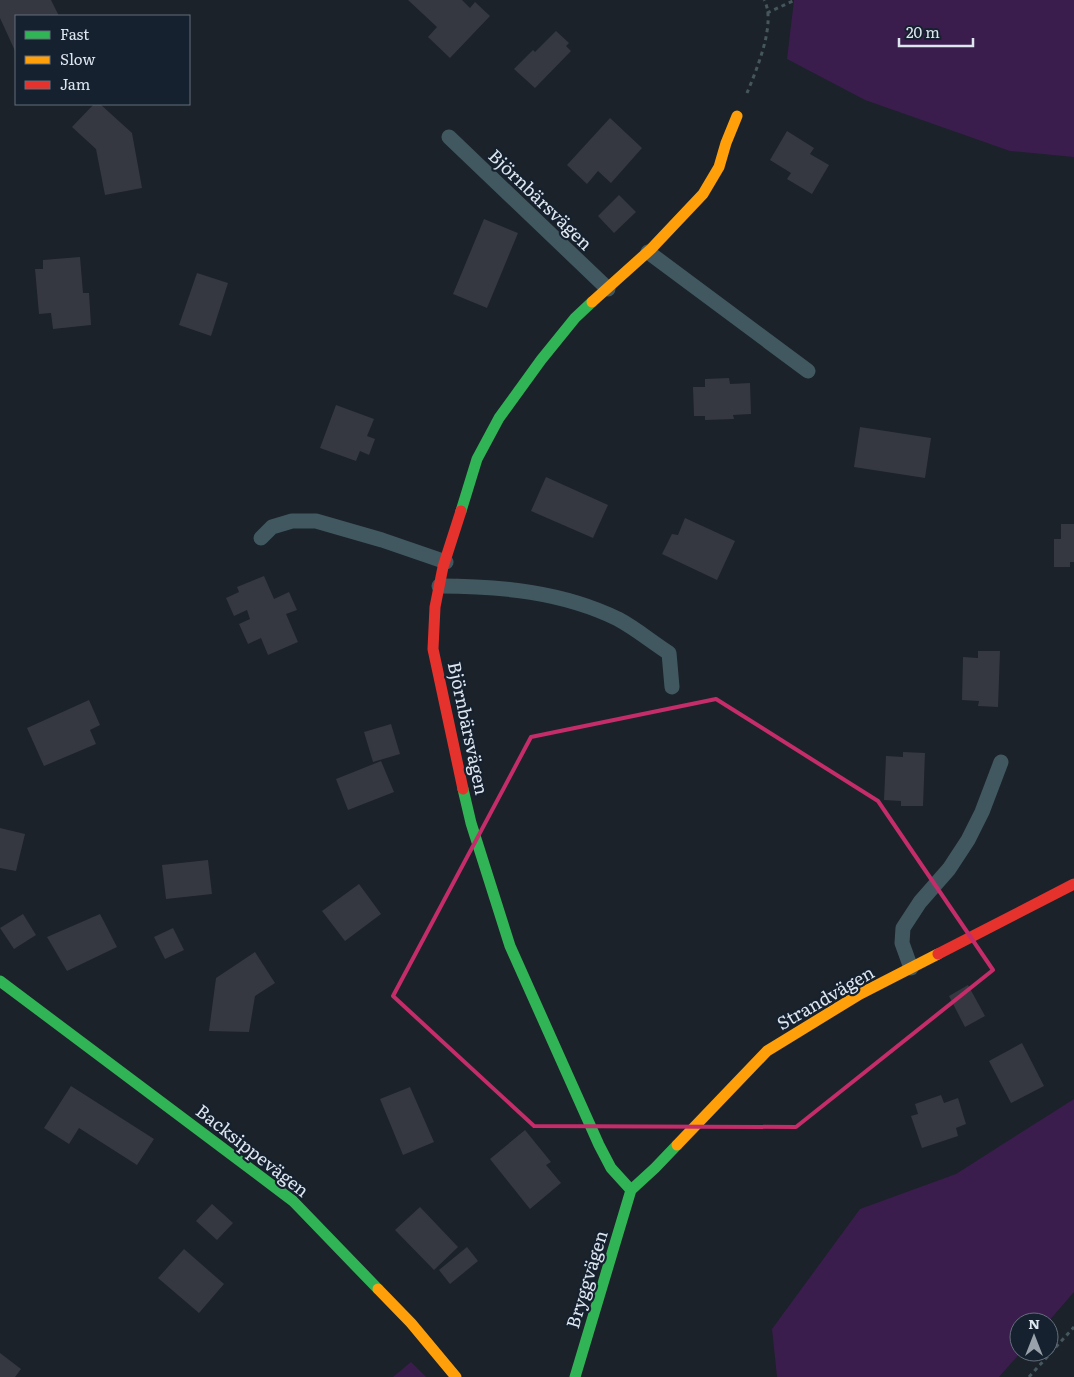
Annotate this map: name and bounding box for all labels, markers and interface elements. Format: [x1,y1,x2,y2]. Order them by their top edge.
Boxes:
legend [15,15,190,105]
scale bar [899,15,973,47]
text: 20 m [906,20,940,43]
text: Fast [60,22,89,45]
text: Slow [60,47,95,70]
text: Jam [60,72,91,95]
street label: Björnbärsvägen [483,142,599,256]
street label: Björnbärsvägen [442,659,496,797]
street label: Strandvägen [771,958,879,1036]
street label: Backsippevägen [191,1097,315,1203]
street label: Bryggvägen [558,1227,614,1331]
north arrow [1009,1312,1059,1362]
text: N [1028,1313,1040,1333]

